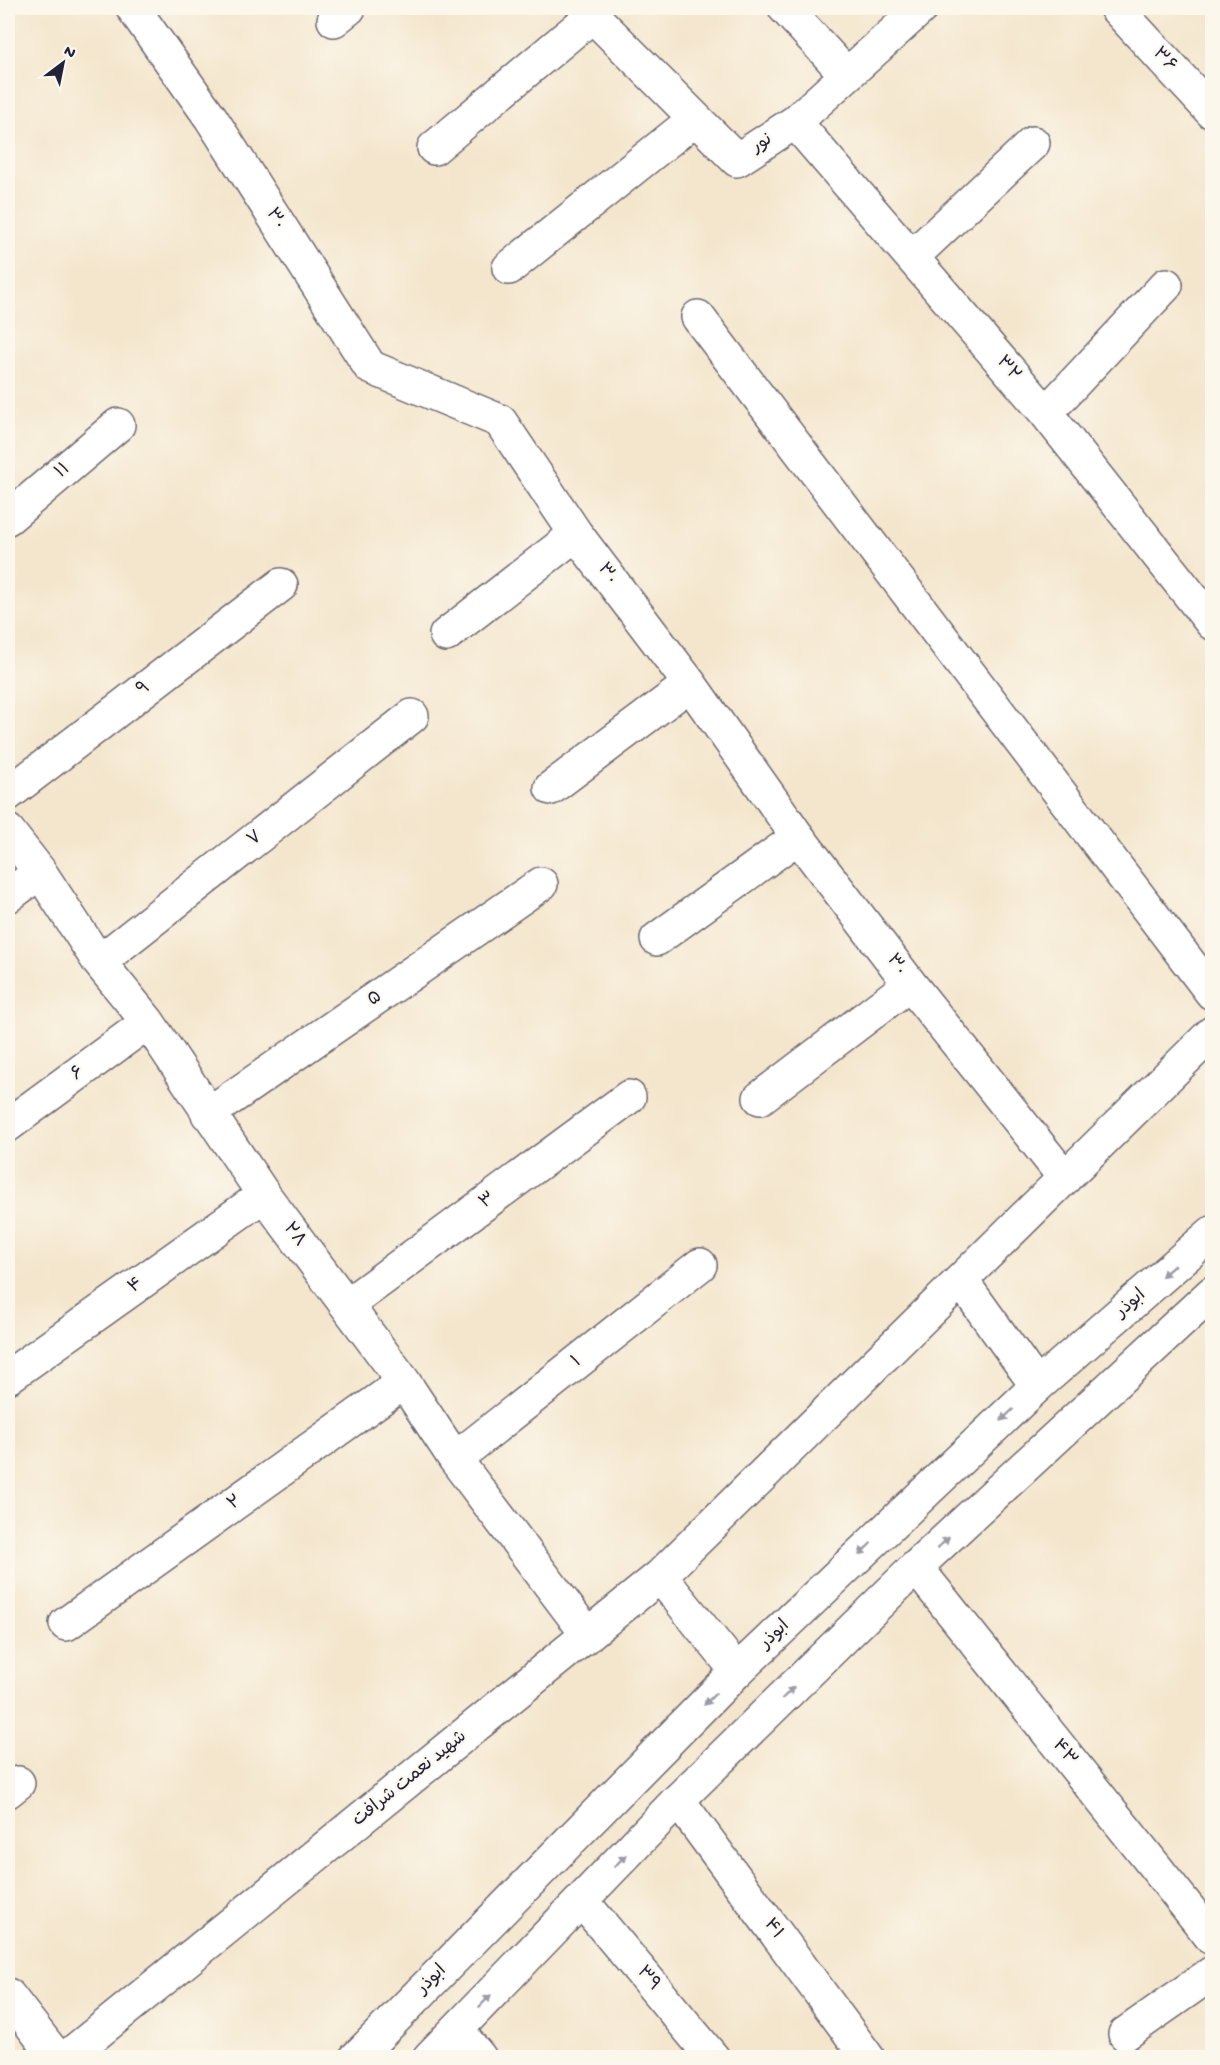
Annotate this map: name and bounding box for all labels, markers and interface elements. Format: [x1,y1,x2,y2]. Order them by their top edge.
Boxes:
north arrow [33,33,93,93]
text: N [60,42,79,64]
street label: ۳۶ [1148,43,1180,77]
street label: نور [747,130,776,159]
street label: ۳۰ [261,205,289,233]
street label: ۳۲ [991,352,1025,386]
street label: ۱۱ [51,459,75,483]
street label: ۳۰ [592,559,622,589]
street label: ۹ [133,677,155,701]
street label: ۷ [244,827,266,851]
street label: ۳۰ [881,950,911,980]
street label: ۵ [364,987,386,1011]
street label: ۶ [67,1062,89,1086]
street label: ۳ [476,1188,500,1214]
street label: ۲۸ [278,1219,310,1251]
one-way arrow [1160,1265,1176,1278]
street label: ۴ [124,1274,148,1298]
street label: ابوذر [1110,1285,1150,1324]
street label: ۱ [568,1352,586,1372]
one-way arrow [1000,1407,1014,1421]
street label: ۲ [224,1491,246,1515]
one-way arrow [935,1536,950,1550]
one-way arrow [858,1542,873,1556]
street label: ابوذر [754,1616,794,1656]
one-way arrow [780,1687,794,1701]
one-way arrow [703,1691,717,1705]
street label: شهید نعمت شرافت [349,1727,471,1831]
street label: ۴۳ [1047,1735,1081,1771]
one-way arrow [613,1854,627,1868]
street label: ۴۱ [759,1915,787,1943]
street label: ابوذر [411,1961,451,2001]
street label: ۳۹ [632,1962,664,1996]
one-way arrow [478,1994,492,2009]

